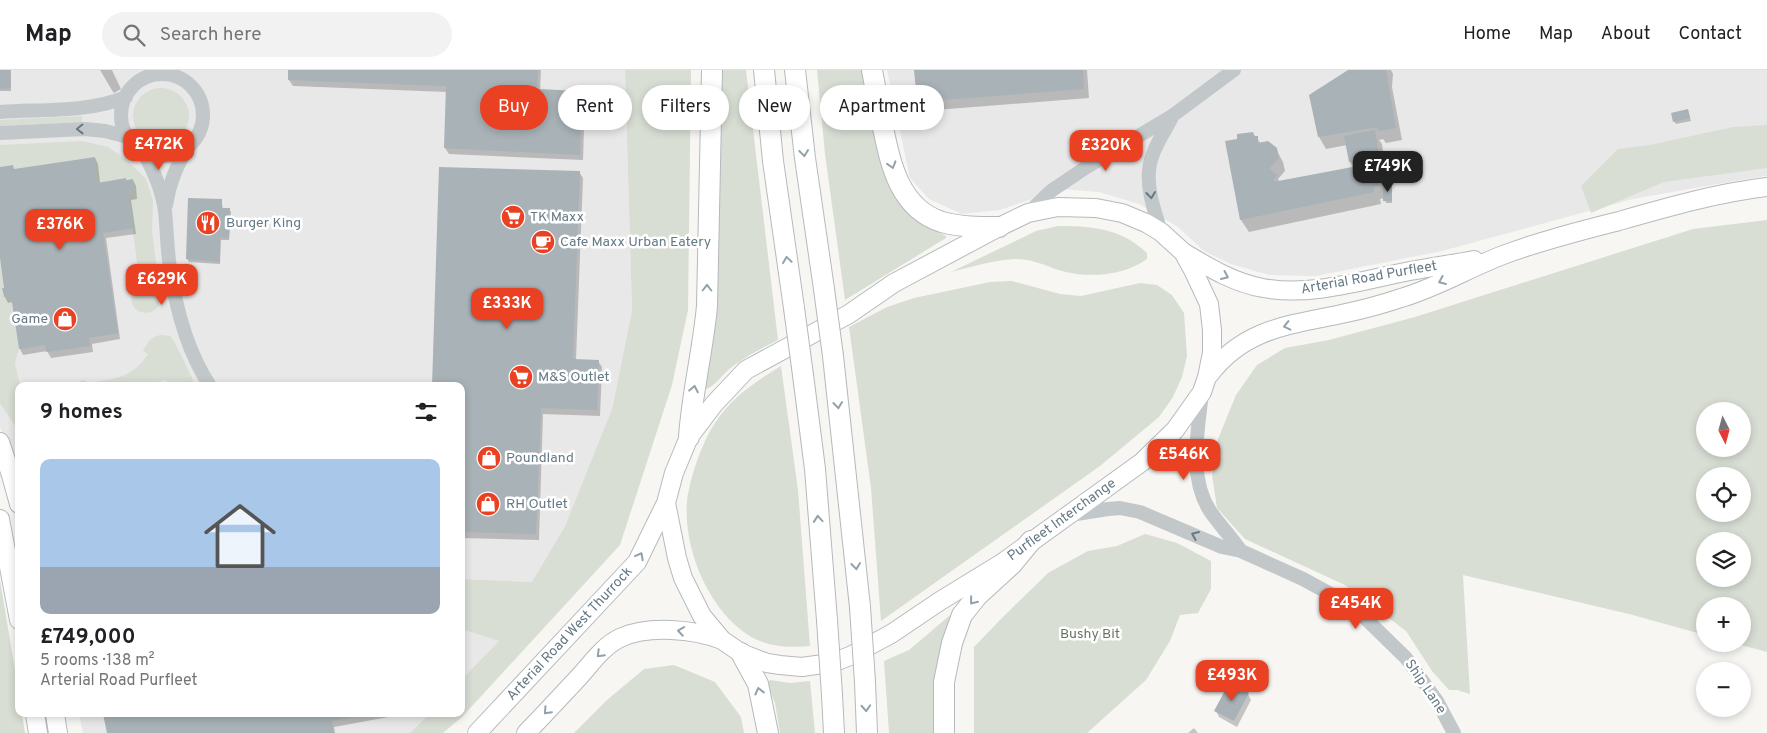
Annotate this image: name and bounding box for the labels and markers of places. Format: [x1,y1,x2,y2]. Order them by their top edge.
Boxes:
pin: £472K [124,128,194,171]
pin: £320K [1071,129,1141,172]
pin: £749K [1353,150,1423,193]
supermarket icon: TK Maxx [500,204,526,230]
pin: £376K [25,208,95,251]
place label: TK Maxx [530,209,584,226]
restaurant icon: Burger King [195,210,221,236]
place label: Burger King [226,215,301,232]
cafe icon: Cafe Maxx Urban Eatery [530,229,556,255]
place label: Cafe Maxx Urban Eatery [560,234,711,251]
pin: £629K [127,264,197,306]
pin: £333K [472,288,542,330]
shop icon: Game [52,306,78,332]
place label: Game [11,311,48,328]
supermarket icon: M&S Outlet [508,364,534,390]
place label: M&S Outlet [538,369,610,386]
pin: £546K [1149,438,1219,481]
shop icon: Poundland [476,445,502,471]
place label: Poundland [506,450,574,467]
shop icon: RH Outlet [475,491,501,517]
place label: RH Outlet [506,496,568,513]
pin: £454K [1321,588,1391,630]
pin: £493K [1197,660,1267,702]

